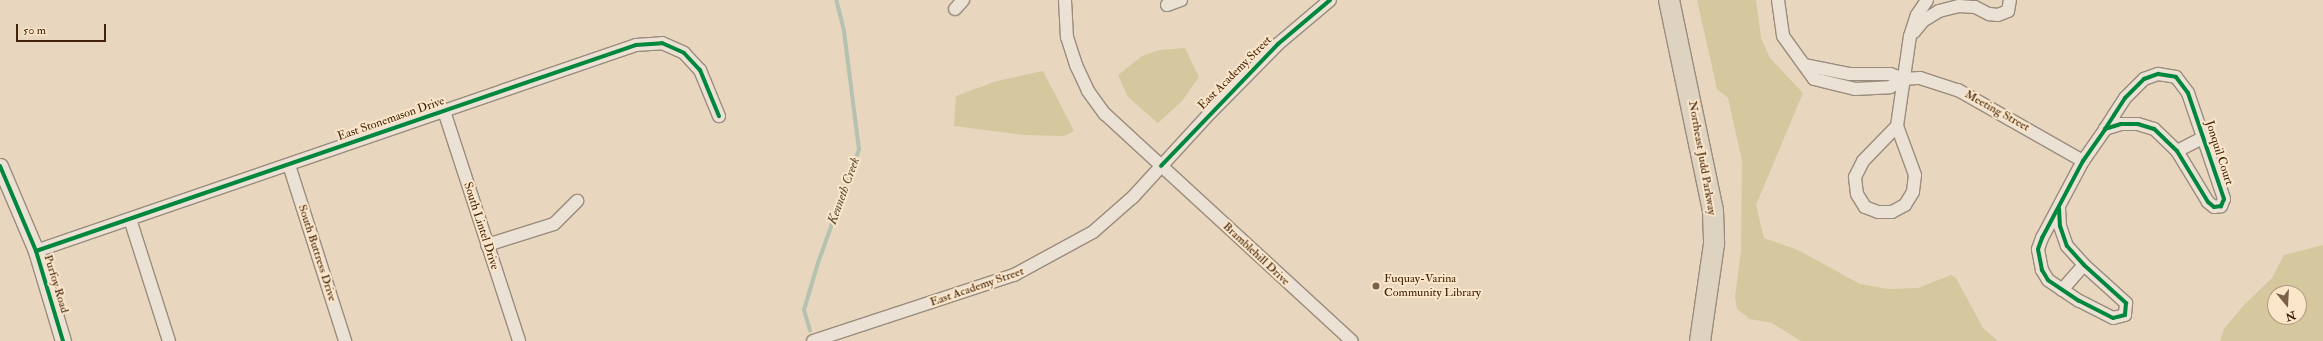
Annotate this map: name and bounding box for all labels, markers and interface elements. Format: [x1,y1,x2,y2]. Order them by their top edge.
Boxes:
scale bar [18,16,108,42]
text: 50 m [23,23,46,38]
street label: East Academy Street [1195,33,1275,113]
street label: Meeting Street [1962,87,2032,135]
street label: East Stonemason Drive [336,94,446,144]
street label: Northeast Judd Parkway [1685,100,1719,216]
street label: Jonquil Court [2202,119,2236,187]
water label: Kenneth Creek [825,155,863,227]
street label: South Lintel Drive [460,180,502,272]
street label: South Buttress Drive [295,203,339,303]
street label: Bramblehill Drive [1220,219,1292,289]
street label: Purfoy Road [40,253,72,315]
street label: East Academy Street [928,264,1026,310]
place label: Fuquay-Varina Community Library [1384,272,1481,300]
marker: Fuquay-Varina Community Library [1371,281,1381,291]
north arrow [2267,285,2307,325]
text: N [2284,308,2297,324]

